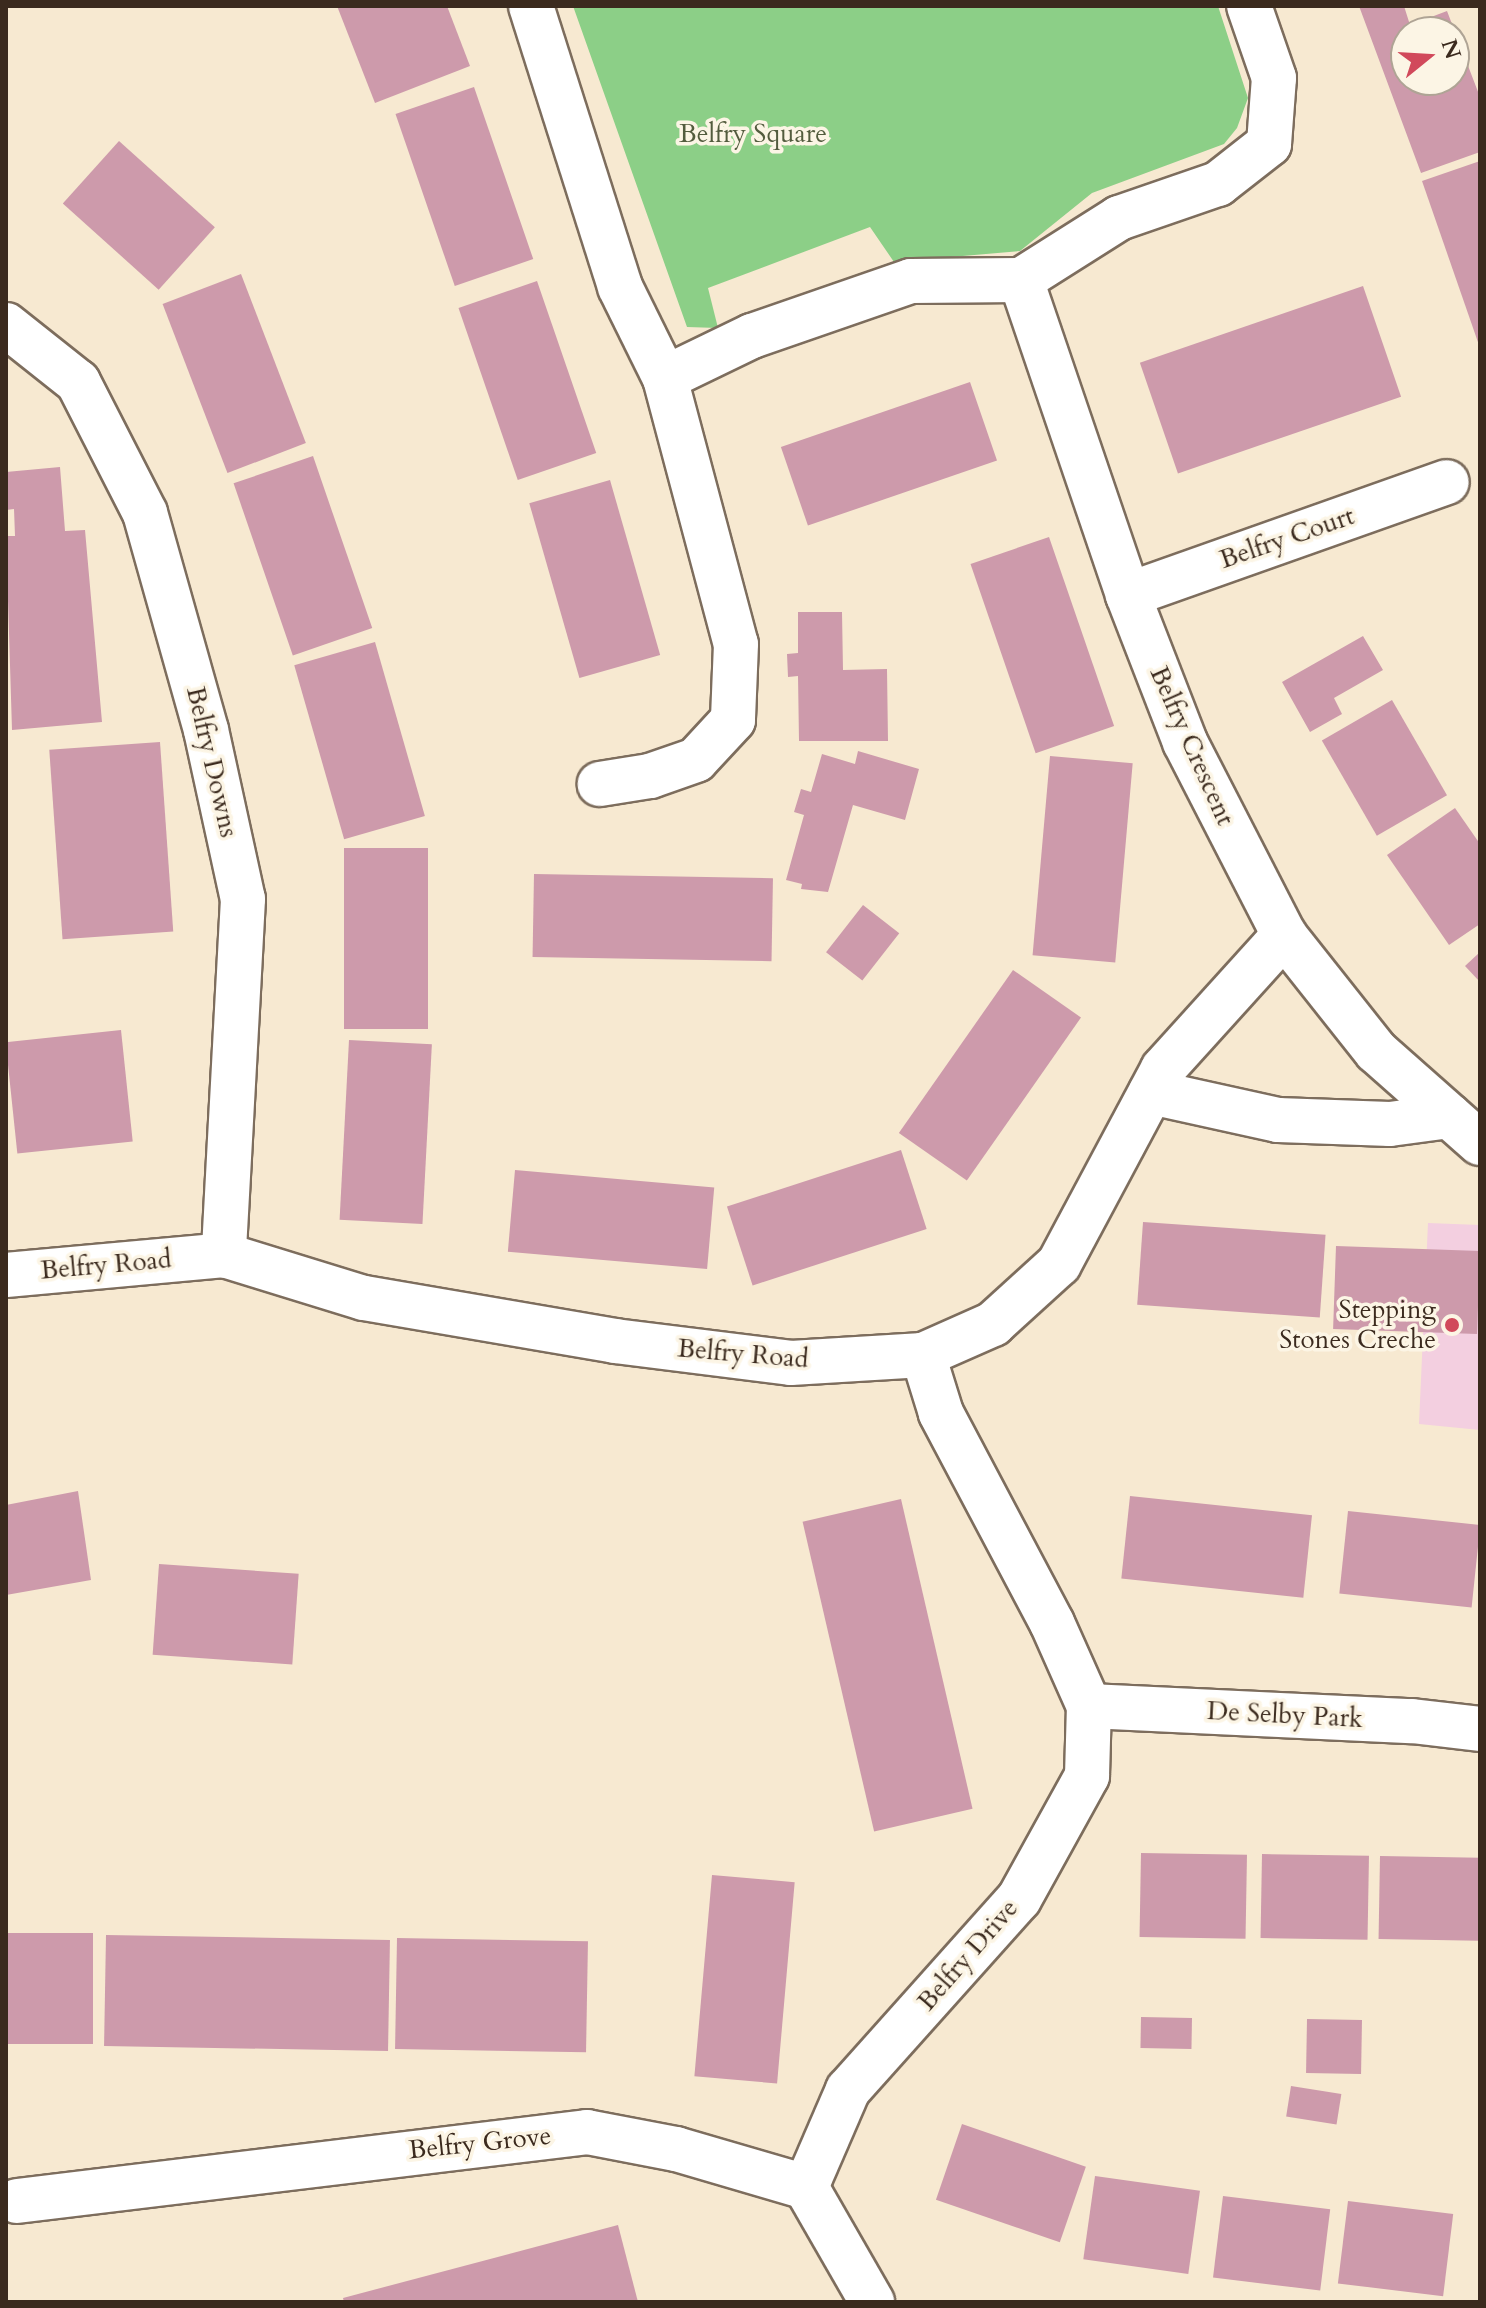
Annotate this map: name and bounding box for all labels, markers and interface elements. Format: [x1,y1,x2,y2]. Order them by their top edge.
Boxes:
north arrow [1390,16,1470,96]
text: N [1434,35,1468,63]
park label: Belfry Square [679,118,827,150]
street label: Belfry Court [1216,500,1358,576]
street label: Belfry Crescent [1143,662,1241,830]
street label: Belfry Downs [180,684,244,840]
street label: Belfry Road [39,1244,173,1286]
place label: Stepping Stones Creche [1279,1294,1436,1356]
marker: Stepping Stones Creche [1443,1316,1461,1334]
street label: Belfry Road [676,1333,810,1375]
street label: De Selby Park [1206,1695,1364,1735]
street label: Belfry Drive [911,1893,1025,2017]
street label: Belfry Grove [407,2120,553,2166]

